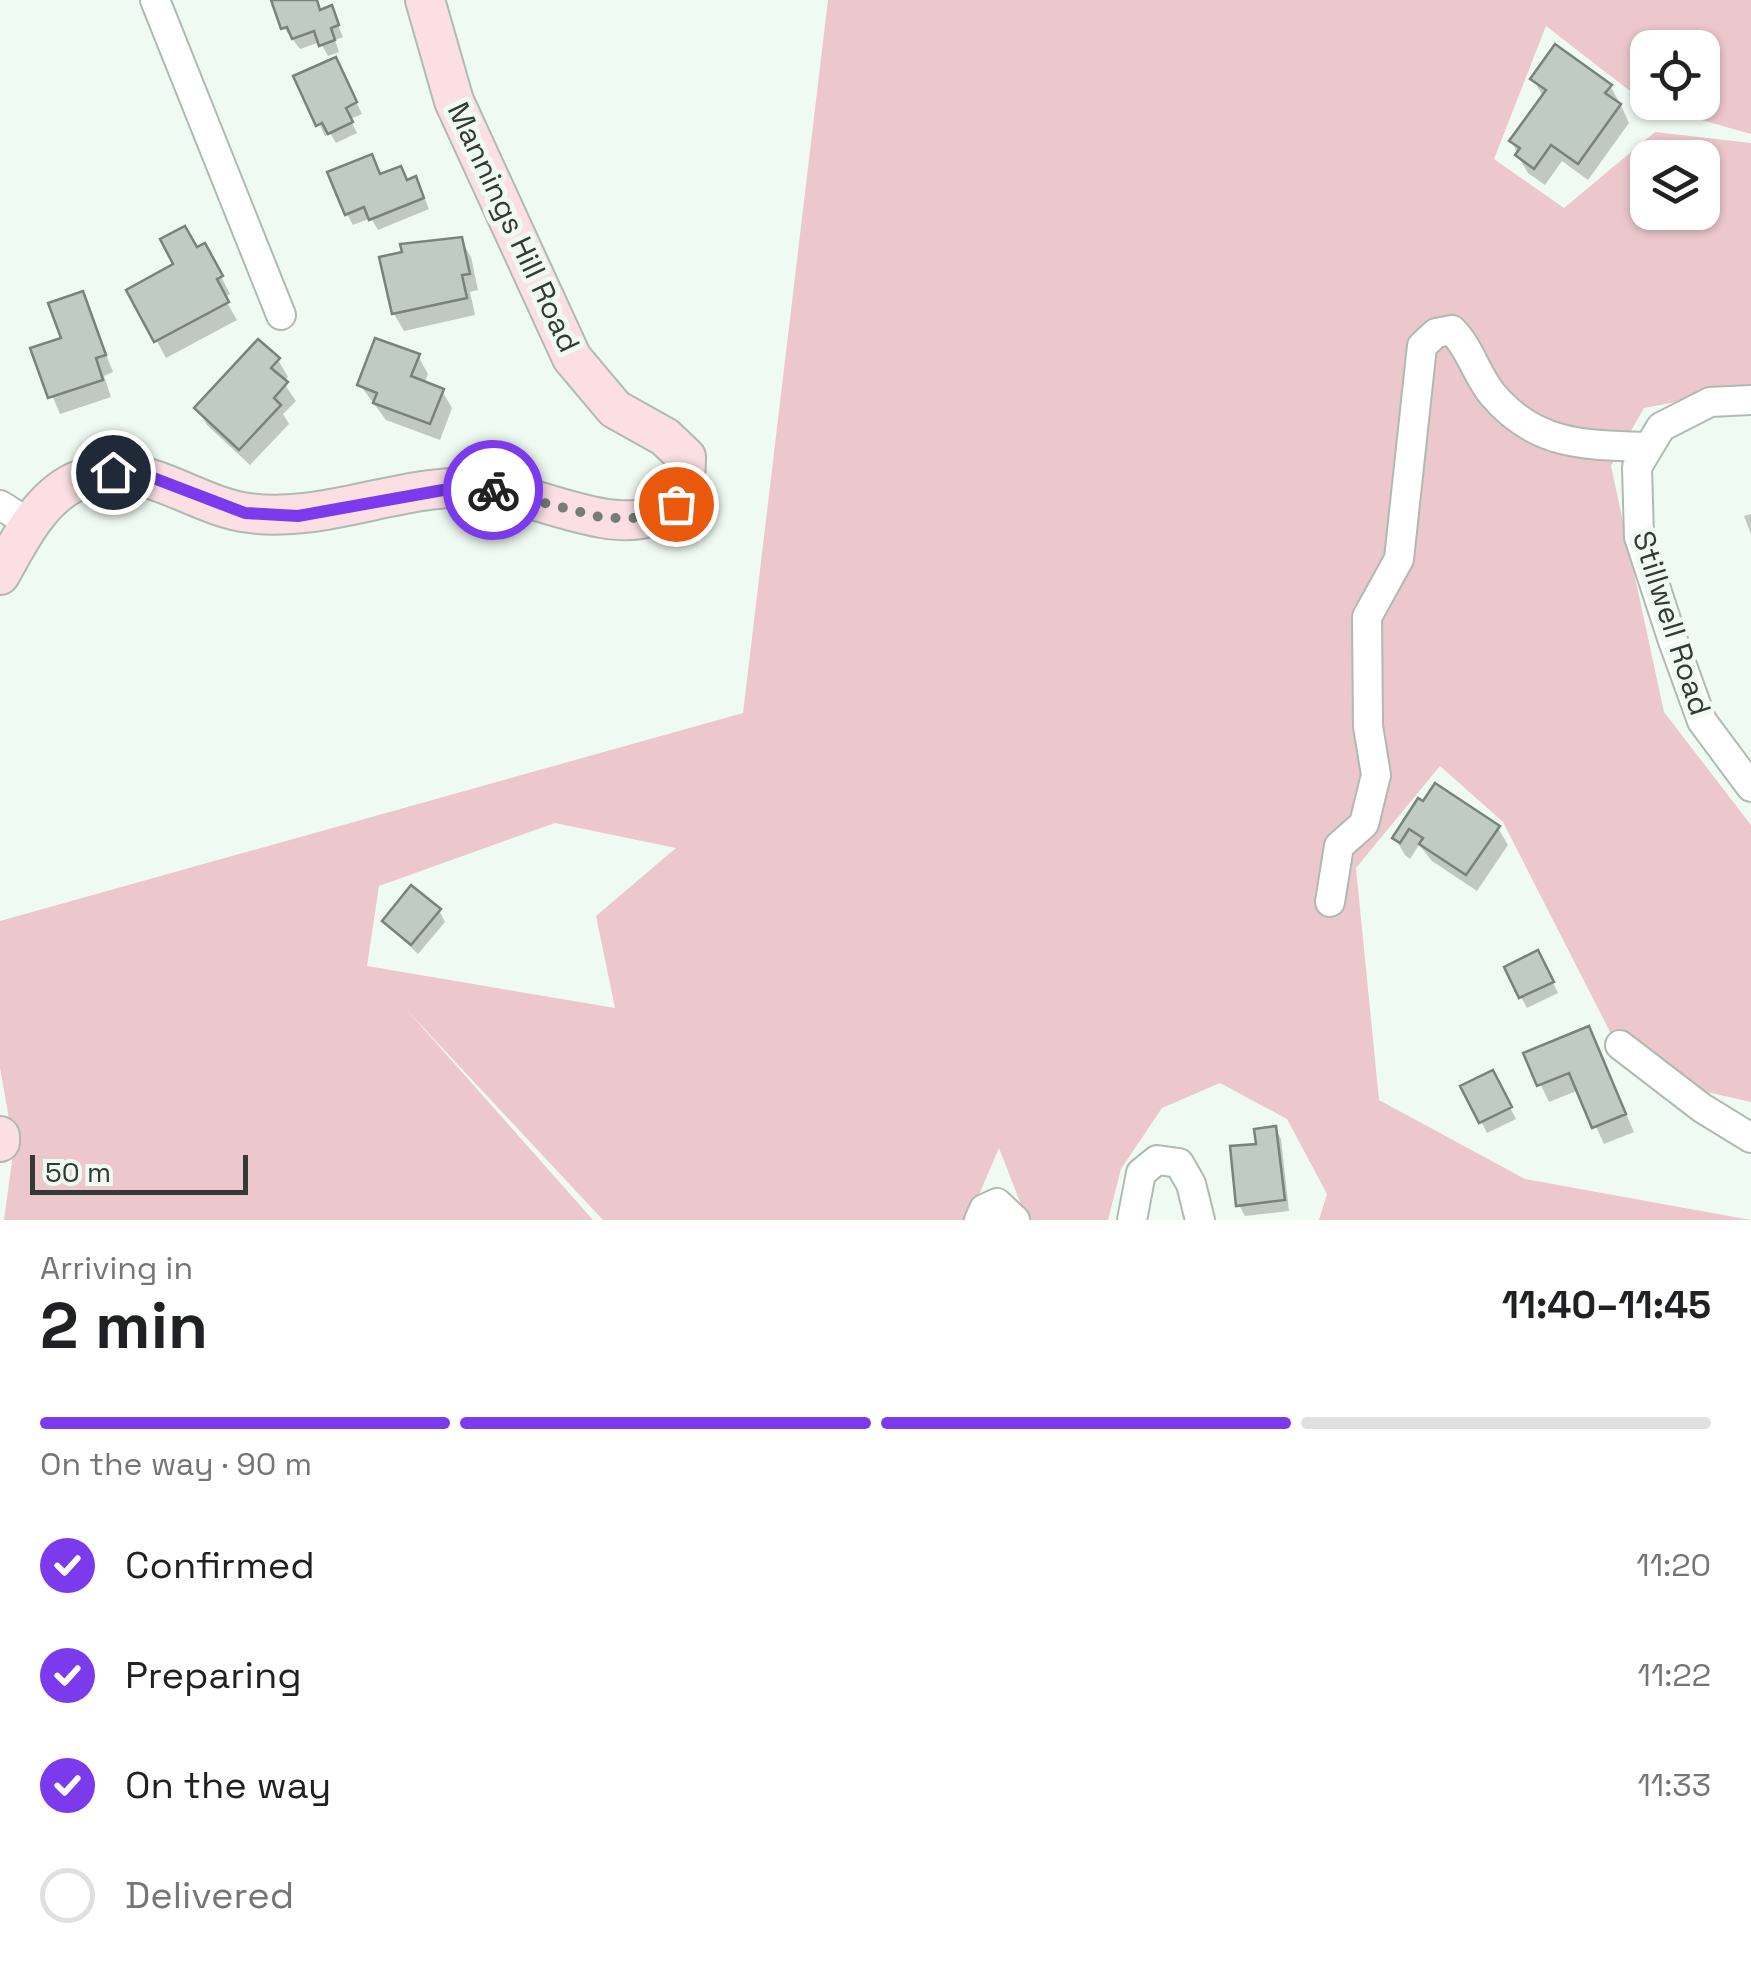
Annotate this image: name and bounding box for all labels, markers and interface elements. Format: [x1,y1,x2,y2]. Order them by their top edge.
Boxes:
map controls [1630,30,1720,230]
button: locate [1630,30,1720,120]
street label: Mannings Hill Road [439,96,589,358]
button: layers [1630,140,1720,230]
pin [71,430,156,515]
courier [443,440,543,540]
icon: home [86,445,141,500]
pin [634,462,719,547]
icon: bike [466,463,521,518]
icon: bag [649,477,704,532]
street label: Stillwell Road [1624,526,1720,720]
scale bar [30,1150,248,1194]
text: 50 m [45,1154,111,1190]
text: Arriving in [40,1248,193,1288]
text: 11:40–11:45 [1502,1281,1711,1329]
text: 2 min [40,1284,208,1367]
text: On the way · 90 m [40,1444,312,1484]
icon: check [40,1538,95,1593]
text: Confirmed [125,1541,315,1589]
text: 11:20 [1636,1545,1711,1585]
icon: check [40,1648,95,1703]
text: Preparing [125,1651,302,1699]
text: 11:22 [1638,1655,1711,1695]
icon: check [40,1758,95,1813]
text: On the way [125,1761,331,1809]
text: 11:33 [1637,1765,1711,1805]
text: Delivered [125,1871,294,1919]

